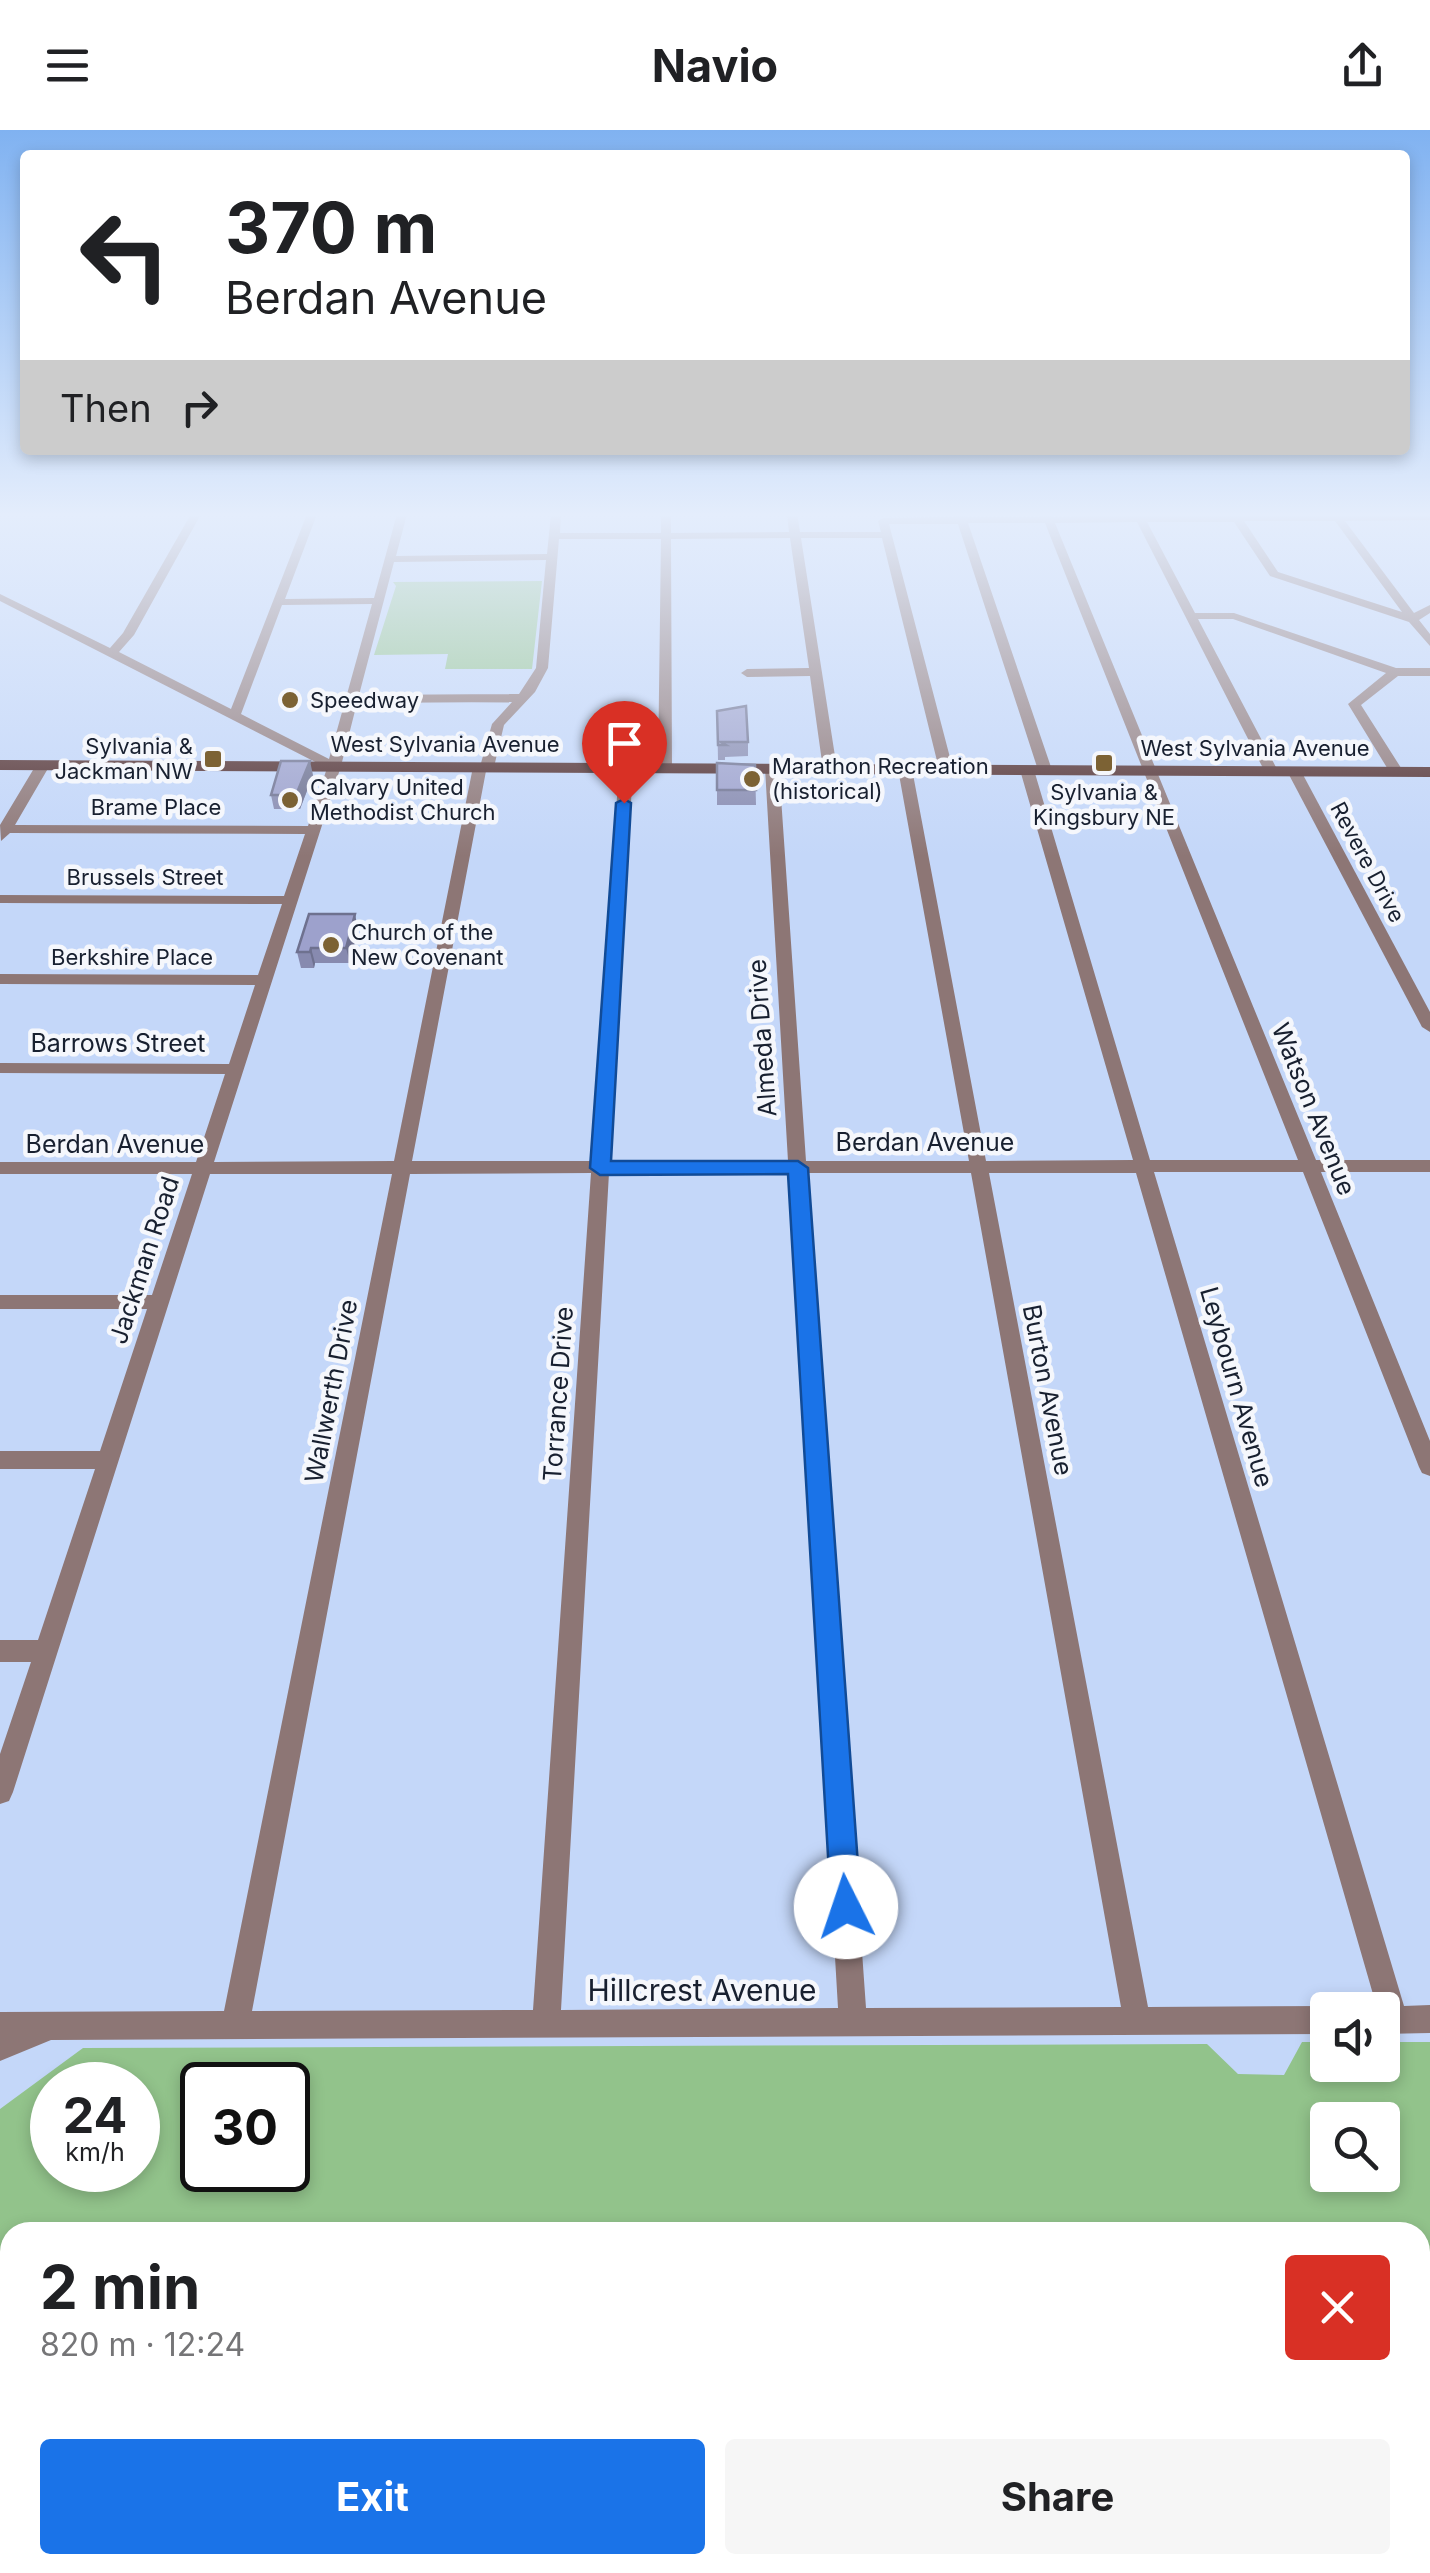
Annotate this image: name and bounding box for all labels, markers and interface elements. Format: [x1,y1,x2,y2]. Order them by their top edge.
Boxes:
icon: menu [40,38,95,93]
text: Navio [652,38,778,93]
icon: share [1335,38,1390,93]
text: 370 m [225,185,437,270]
icon: left [60,190,190,320]
text: Berdan Avenue [225,270,547,325]
icon: right [172,380,227,435]
text: Then [60,385,152,431]
place label: Speedway [310,687,419,713]
marker: Speedway [279,689,301,711]
pin [582,701,667,804]
icon: arrive [597,716,652,771]
street label: West Sylvania Avenue [330,731,560,757]
place label: Sylvania & Jackman NW [54,733,193,784]
street label: West Sylvania Avenue [1140,735,1370,761]
marker: Sylvania & Jackman NW [202,748,224,770]
marker: Sylvania & Kingsbury NE [1093,752,1115,774]
place label: Marathon Recreation (historical) [772,753,989,804]
marker: Marathon Recreation (historical) [741,768,763,790]
place label: Calvary United Methodist Church [310,774,495,825]
place label: Sylvania & Kingsbury NE [1033,779,1175,830]
marker: Calvary United Methodist Church [279,789,301,811]
street label: Brame Place [91,794,221,820]
street label: Revere Drive [1325,797,1411,927]
street label: Brussels Street [67,864,223,890]
place label: Church of the New Covenant [351,919,503,970]
marker: Church of the New Covenant [320,934,342,956]
street label: Berkshire Place [51,944,213,970]
street label: Almeda Drive [742,958,782,1118]
street label: Watson Avenue [1266,1018,1362,1200]
street label: Barrows Street [31,1028,205,1058]
street label: Berdan Avenue [836,1127,1014,1157]
street label: Berdan Avenue [26,1129,204,1159]
street label: Jackman Road [103,1172,185,1348]
street label: Leybourn Avenue [1194,1283,1280,1491]
street label: Wallwerth Drive [299,1297,363,1485]
street label: Burton Avenue [1017,1302,1079,1478]
street label: Torrance Drive [537,1306,579,1482]
position arrow [794,1855,898,1959]
street label: Hillcrest Avenue [588,1972,816,2008]
map controls [1310,1992,1400,2192]
button: sound [1310,1992,1400,2082]
speed limit sign: 30 [180,2062,310,2192]
text: 24 [63,2085,127,2145]
button: search [1310,2102,1400,2192]
text: km/h [65,2137,125,2167]
text: 2 min [40,2251,200,2323]
button: close [1285,2255,1390,2360]
text: 820 m · 12:24 [40,2325,245,2364]
button: Exit [40,2439,705,2554]
button: Share [725,2439,1390,2554]

